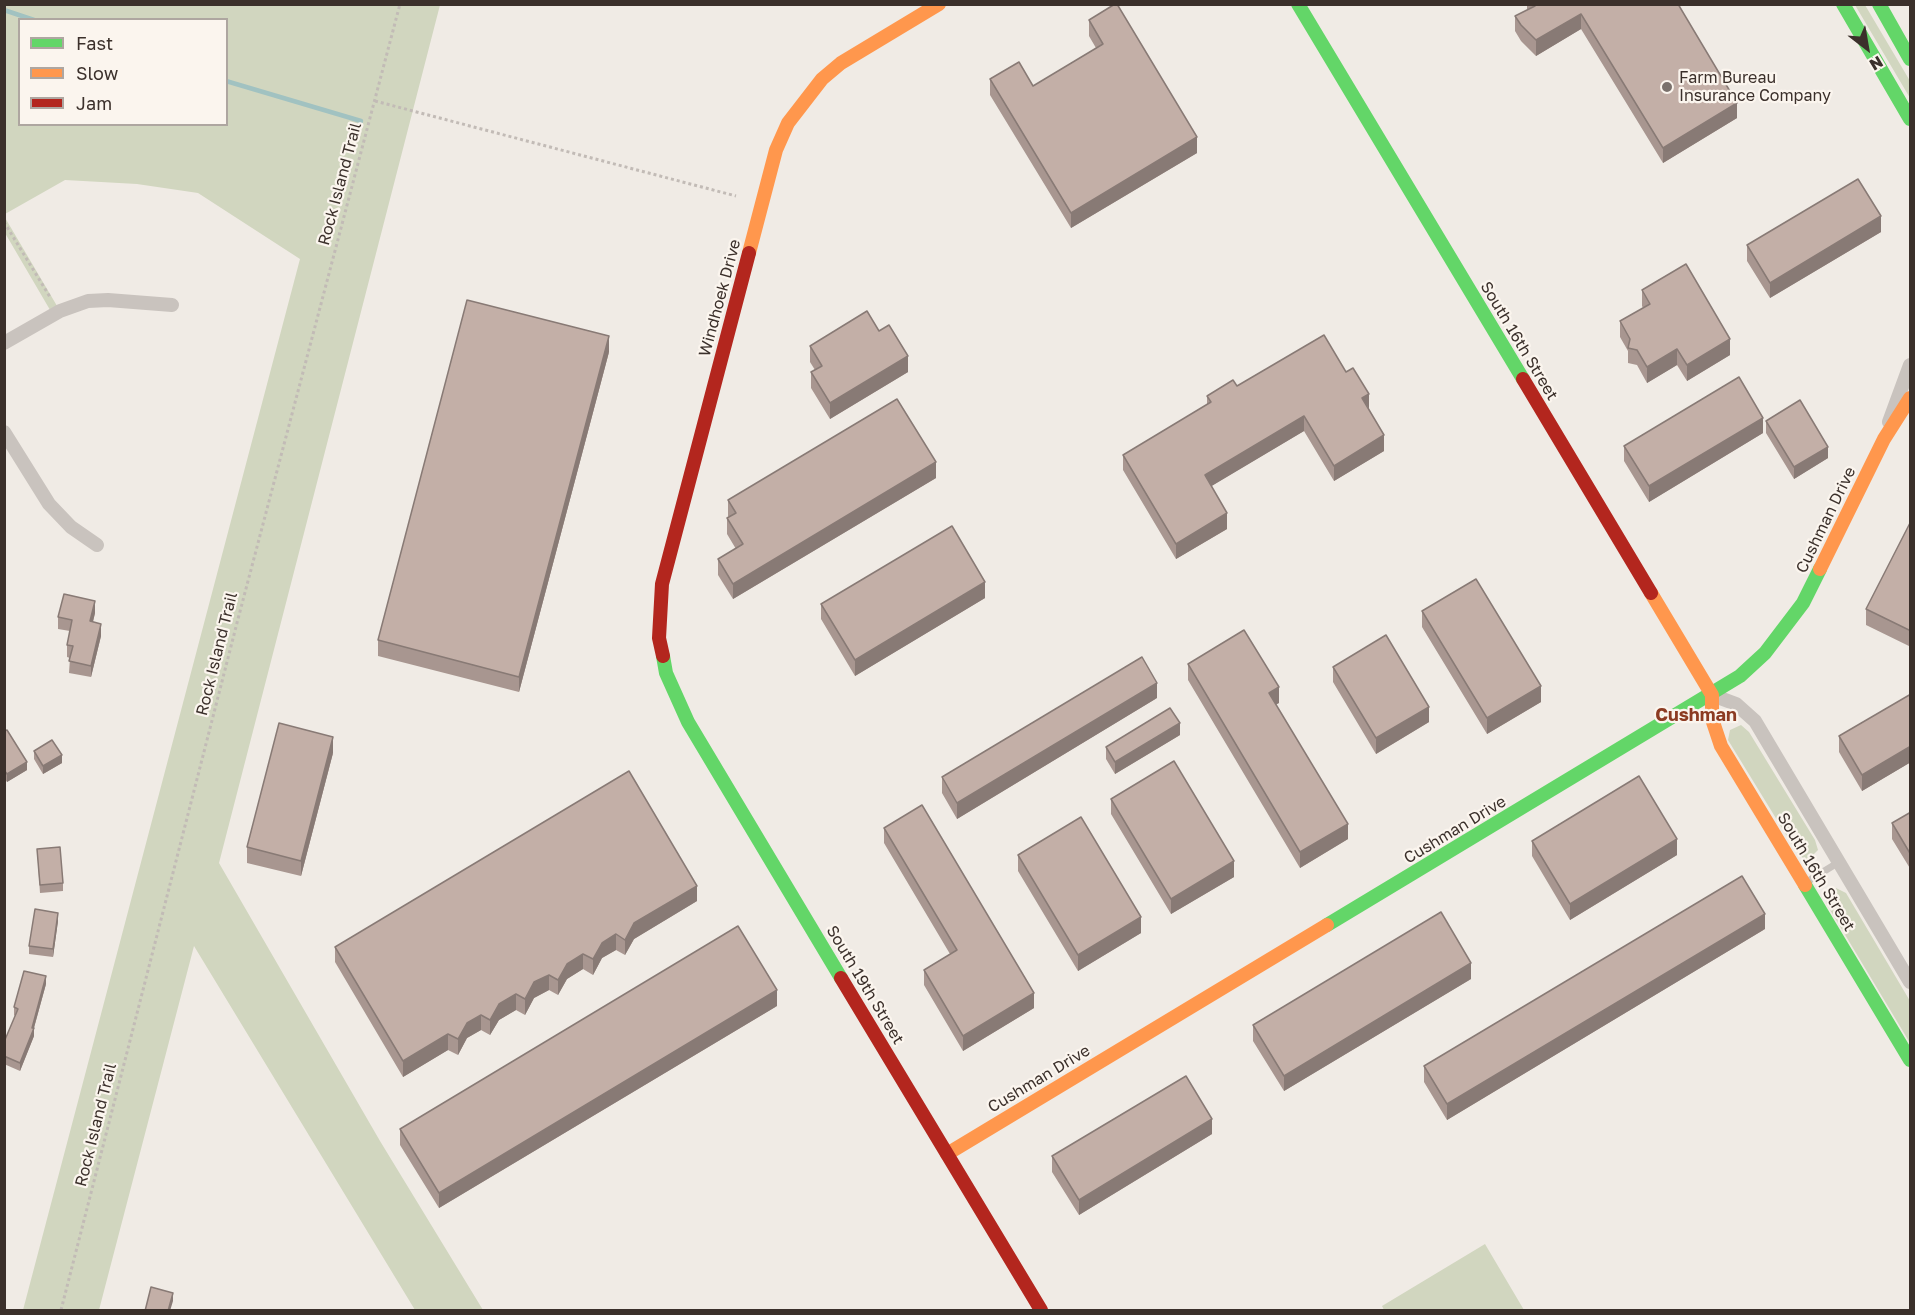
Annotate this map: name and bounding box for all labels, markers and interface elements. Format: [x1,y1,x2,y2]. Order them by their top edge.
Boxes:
legend [18,18,228,126]
north arrow [1837,18,1897,78]
text: Fast [76,32,113,54]
text: N [1866,52,1887,75]
text: Slow [76,62,118,84]
place label: Farm Bureau Insurance Company [1679,68,1831,106]
marker: Farm Bureau Insurance Company [1660,80,1674,94]
text: Jam [76,92,112,114]
street label: Rock Island Trail [314,120,366,248]
street label: Windhoek Drive [695,237,745,359]
street label: South 16th Street [1476,278,1562,404]
street label: Cushman Drive [1792,464,1860,576]
street label: Rock Island Trail [192,590,242,718]
district label: Cushman [1655,704,1737,726]
street label: Cushman Drive [1401,792,1509,868]
street label: South 16th Street [1773,809,1859,935]
street label: South 19th Street [822,922,908,1048]
street label: Cushman Drive [985,1041,1093,1117]
street label: Rock Island Trail [71,1061,121,1189]

